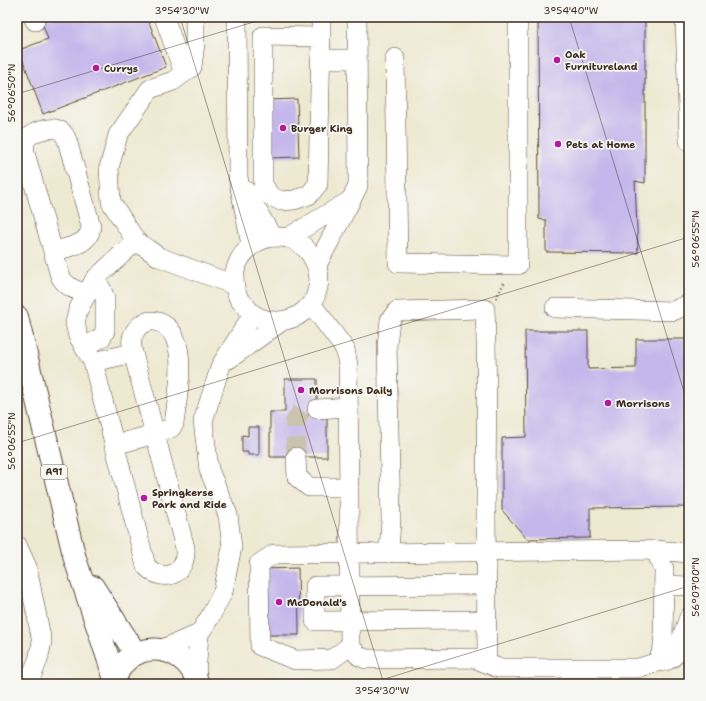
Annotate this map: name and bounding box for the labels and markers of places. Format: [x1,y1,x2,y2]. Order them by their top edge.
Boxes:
place label: Oak Furnitureland [565,48,638,73]
marker: Oak Furnitureland [552,55,562,65]
place label: Currys [104,62,138,75]
marker: Currys [91,63,101,73]
place label: Burger King [291,122,353,135]
marker: Burger King [278,123,288,133]
place label: Pets at Home [566,138,635,151]
marker: Pets at Home [553,139,563,149]
place label: Morrisons Daily [309,384,392,397]
marker: Morrisons Daily [296,385,306,395]
place label: Morrisons [616,397,670,410]
marker: Morrisons [603,398,613,408]
place label: Springkerse Park and Ride [152,486,227,511]
marker: Springkerse Park and Ride [139,493,149,503]
place label: McDonald's [287,596,347,609]
marker: McDonald's [274,597,284,607]

